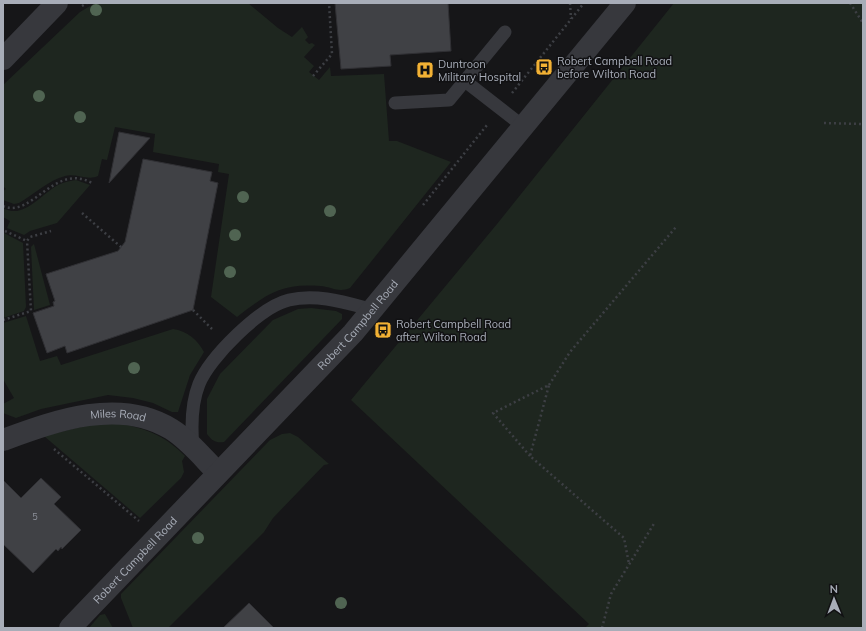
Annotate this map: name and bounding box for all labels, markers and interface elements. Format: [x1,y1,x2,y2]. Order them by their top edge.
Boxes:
place label: Robert Campbell Road before Wilton Road [557,54,672,81]
place label: Duntroon Military Hospital [438,57,521,84]
bus stop icon: Robert Campbell Road before Wilton Road [534,57,554,77]
hospital icon: Duntroon Military Hospital [415,60,435,80]
street label: Robert Campbell Road [314,277,401,373]
place label: Robert Campbell Road after Wilton Road [396,317,511,344]
bus stop icon: Robert Campbell Road after Wilton Road [373,320,393,340]
street label: Miles Road [90,406,148,425]
house number: 5 [32,511,38,522]
street label: Robert Campbell Road [90,514,180,607]
north arrow [814,579,854,619]
text: N [830,582,838,596]

